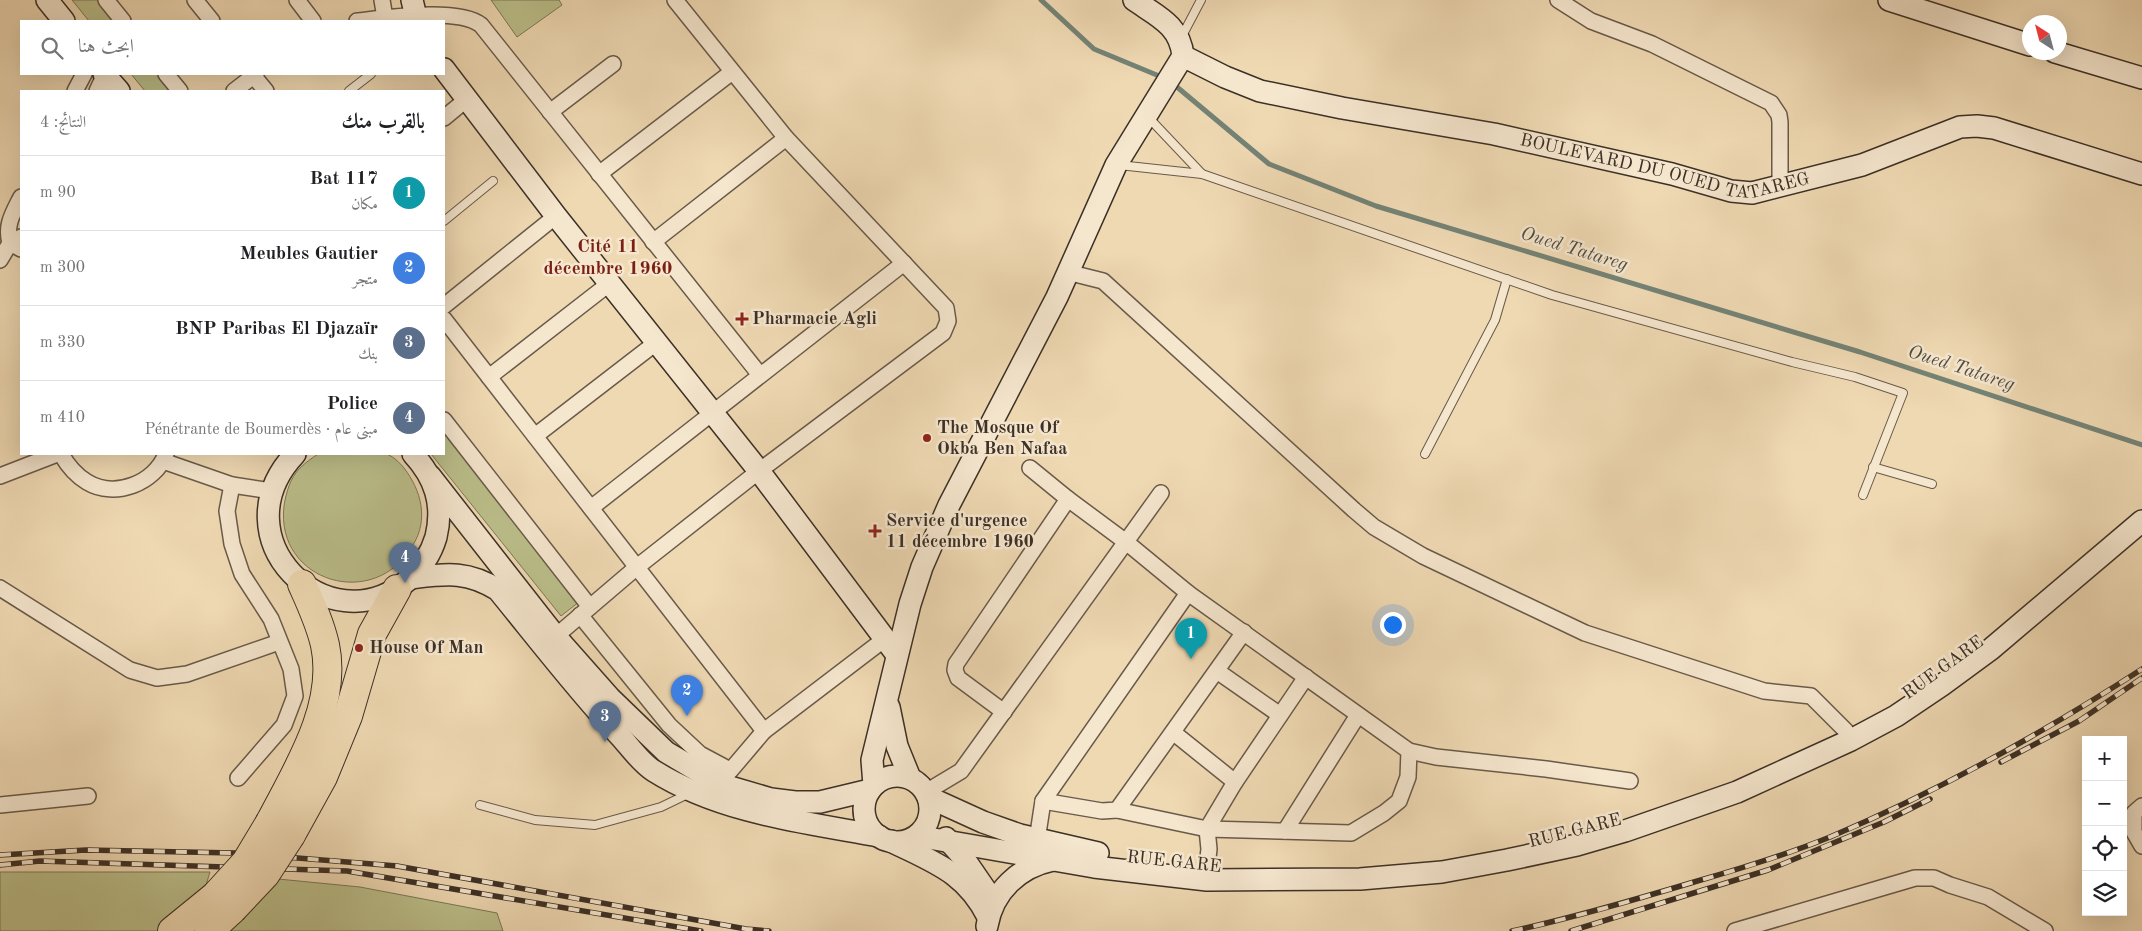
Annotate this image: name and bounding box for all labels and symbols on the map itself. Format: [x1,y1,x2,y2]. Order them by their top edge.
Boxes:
north arrow [2022,15,2067,60]
street label: BOULEVARD DU OUED TATAREG [1518,131,1811,203]
water label: Oued Tatareg [1518,225,1630,275]
district label: Cité 11 décembre 1960 [544,238,672,279]
place label: Pharmacie Agli [752,310,877,328]
marker: Pharmacie Agli [736,313,748,325]
water label: Oued Tatareg [1905,343,2017,395]
place label: The Mosque Of Okba Ben Nafaa [937,419,1067,458]
marker: The Mosque Of Okba Ben Nafaa [921,432,933,444]
place label: Service d'urgence 11 décembre 1960 [886,512,1034,551]
marker: Service d'urgence 11 décembre 1960 [868,524,882,538]
pin: 4 [389,542,421,583]
your location [1380,612,1406,638]
pin: 1 [1175,618,1207,659]
street label: RUE GARE [1899,633,1987,703]
place label: House Of Man [369,639,483,657]
marker: House Of Man [353,642,365,654]
pin: 2 [671,675,703,716]
pin: 3 [589,701,621,742]
street label: RUE GARE [1527,811,1623,851]
street label: RUE GARE [1126,848,1222,876]

